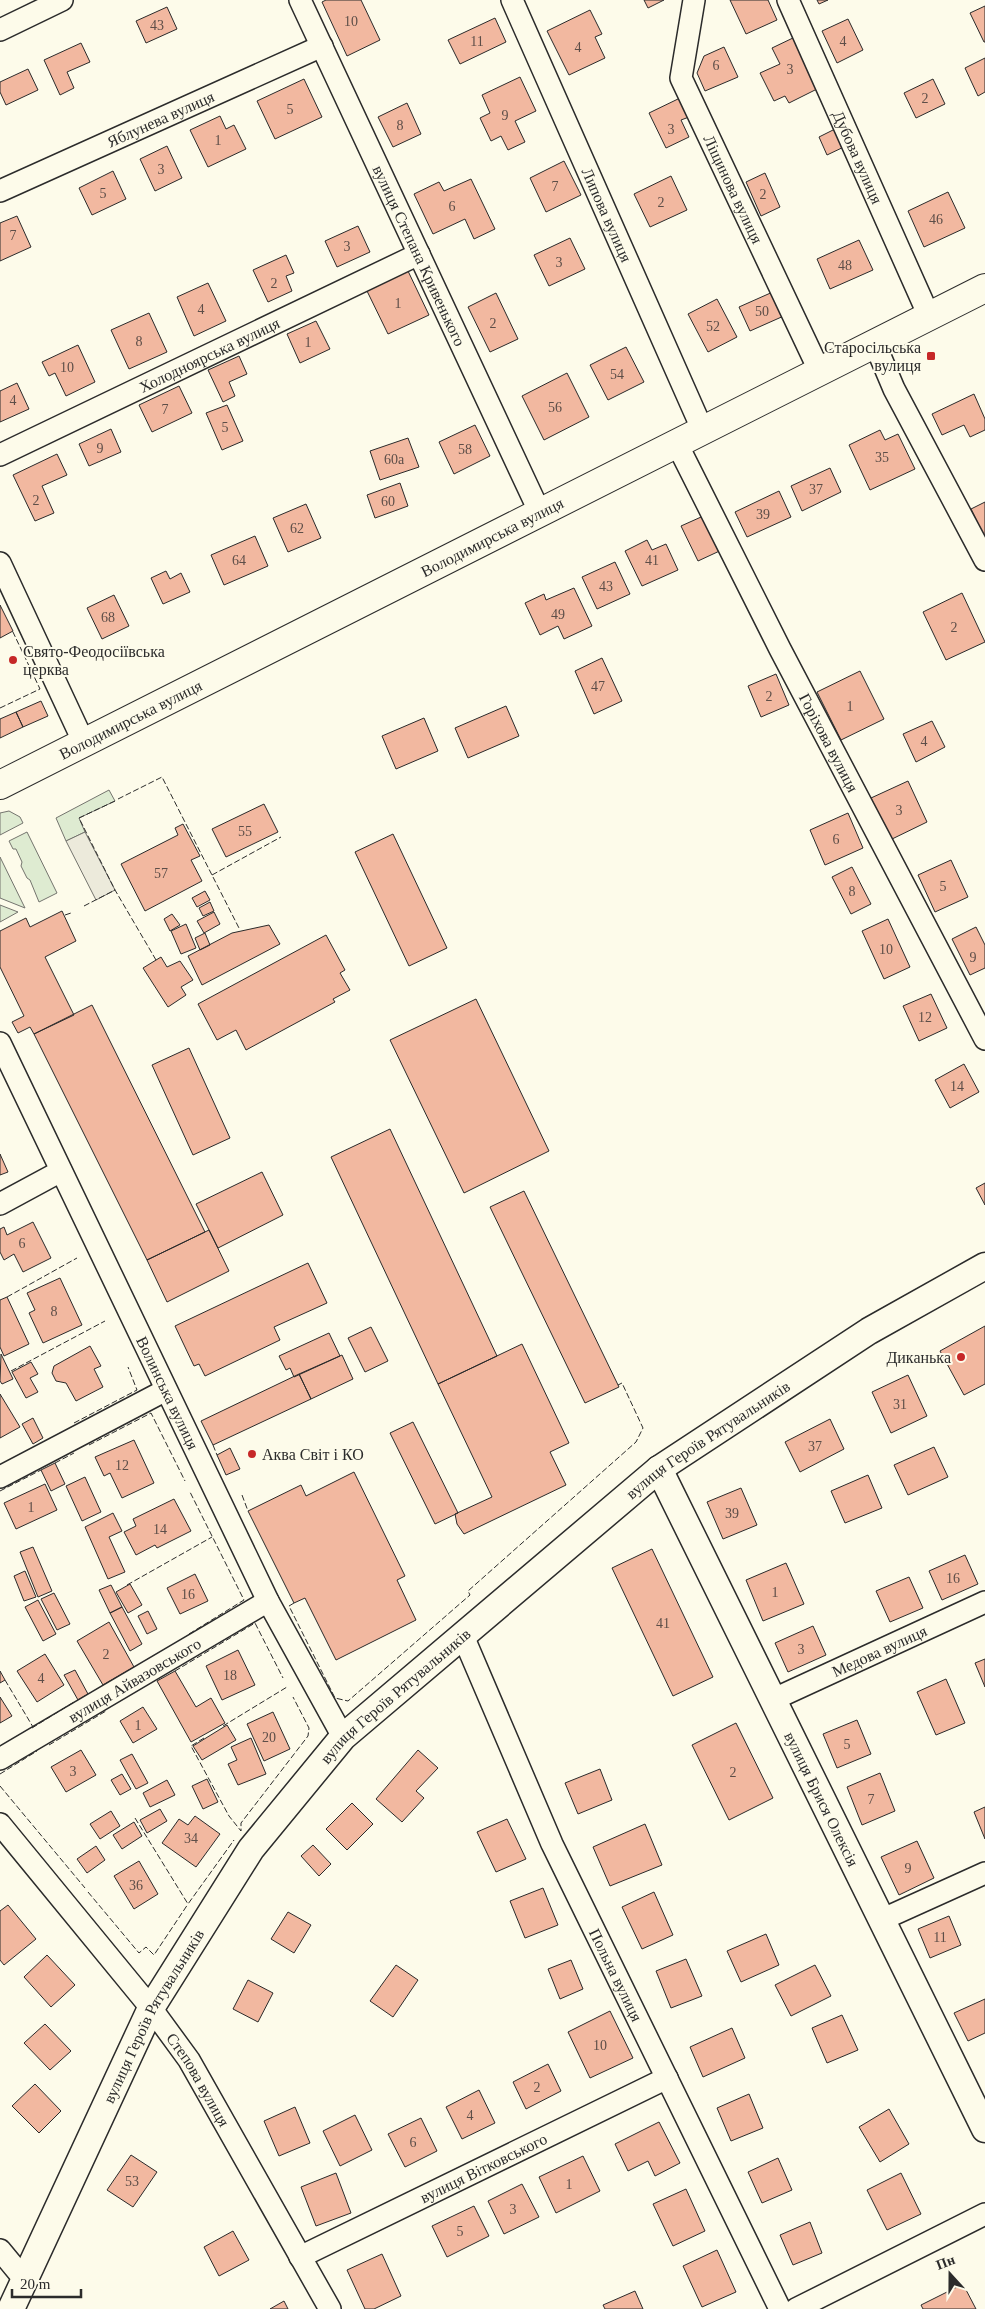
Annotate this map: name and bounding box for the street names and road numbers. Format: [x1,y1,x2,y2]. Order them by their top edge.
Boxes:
street label: Яблунева вулиця [104,87,217,150]
street label: Дубова вулиця [829,108,887,207]
street label: Ліщинова вулиця [701,132,767,247]
street label: вулиця Степана Кривенького [370,162,469,348]
street label: Липова вулиця [579,165,636,265]
street label: Холодноярська вулиця [136,314,283,396]
street label: Володимирська вулиця [418,494,567,580]
street label: Володимирська вулиця [56,676,205,762]
street label: Горіхова вулиця [796,690,862,795]
street label: Волинська вулиця [134,1333,203,1453]
street label: вулиця Героїв Рятувальників [622,1377,793,1502]
street label: Медова вулиця [829,1621,930,1680]
street label: вулиця Героїв Рятувальників [317,1624,474,1767]
street label: вулиця Айвазовського [65,1634,204,1725]
street label: вулиця Брися Олексія [782,1729,863,1870]
street label: вулиця Героїв Рятувальників [100,1926,207,2105]
street label: Польна вулиця [586,1926,646,2025]
street label: Степова вулиця [163,2029,234,2130]
street label: вулиця Вітковського [417,2129,549,2206]

